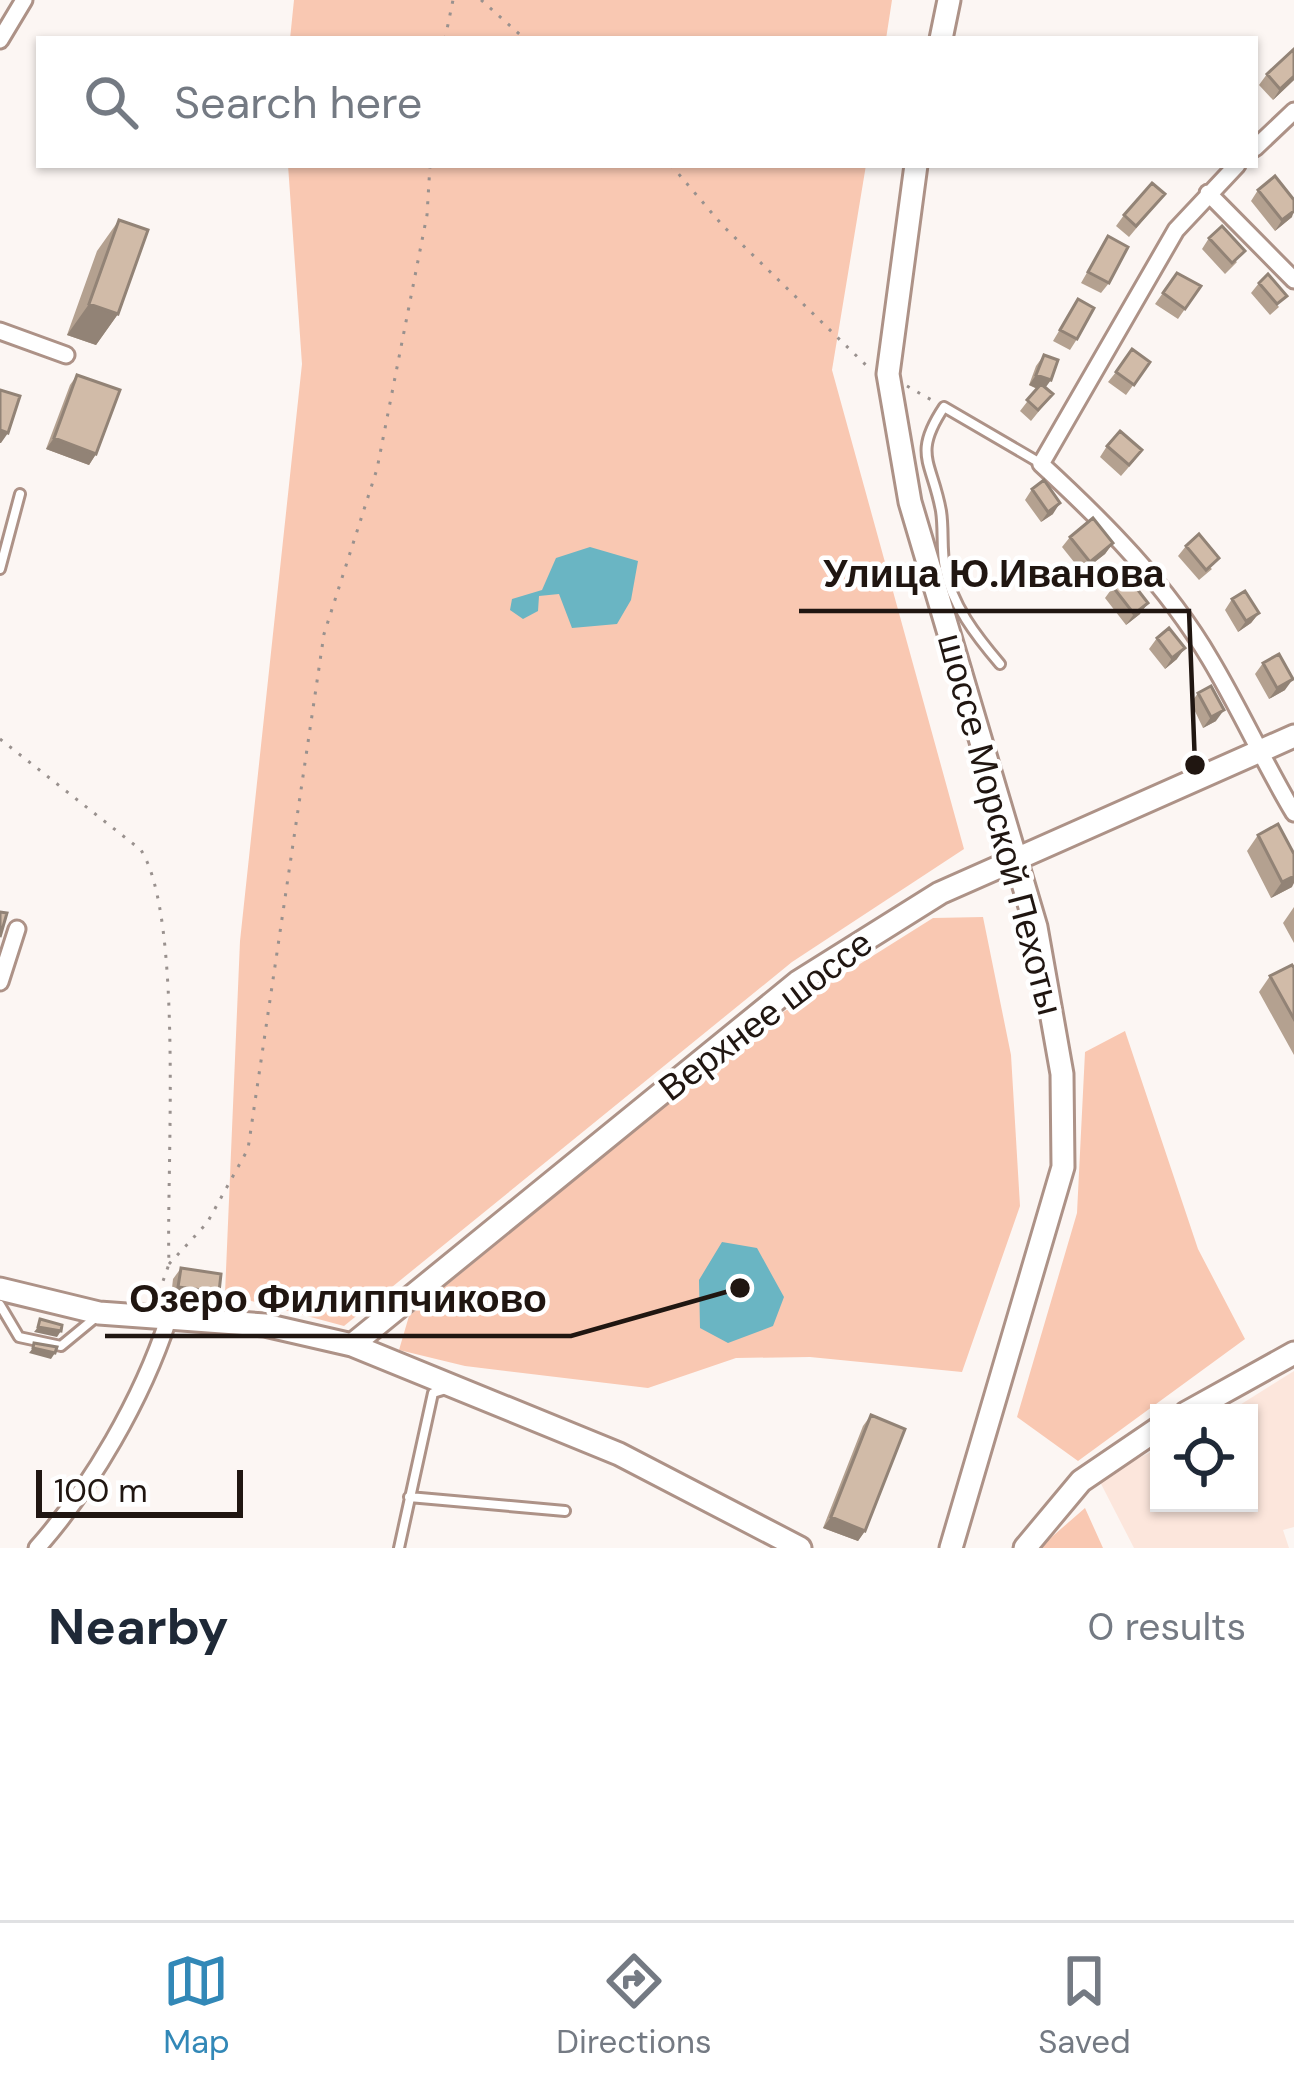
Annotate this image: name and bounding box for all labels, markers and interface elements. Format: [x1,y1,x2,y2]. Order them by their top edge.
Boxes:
search box [36,36,1258,168]
icon: search [78,69,144,135]
text: Search here [174,73,422,132]
callout: Улица Ю.Иванова [799,536,1189,611]
text: Улица Ю.Иванова [823,548,1165,599]
street label: шоссе Морской Пехоты [927,628,1074,1020]
street label: Верхнее шоссе [649,920,882,1111]
callout: Озеро Филиппчиково [105,1261,571,1336]
text: Озеро Филиппчиково [129,1273,547,1324]
map controls [1150,1404,1258,1512]
button: locate [1150,1404,1258,1512]
scale bar [36,1464,243,1517]
text: 100 m [54,1469,148,1512]
text: Nearby [48,1593,229,1660]
text: 0 results [1088,1601,1246,1652]
tab: Map [163,1948,230,2063]
tab: Directions [556,1948,712,2063]
tab: Saved [1038,1948,1131,2063]

